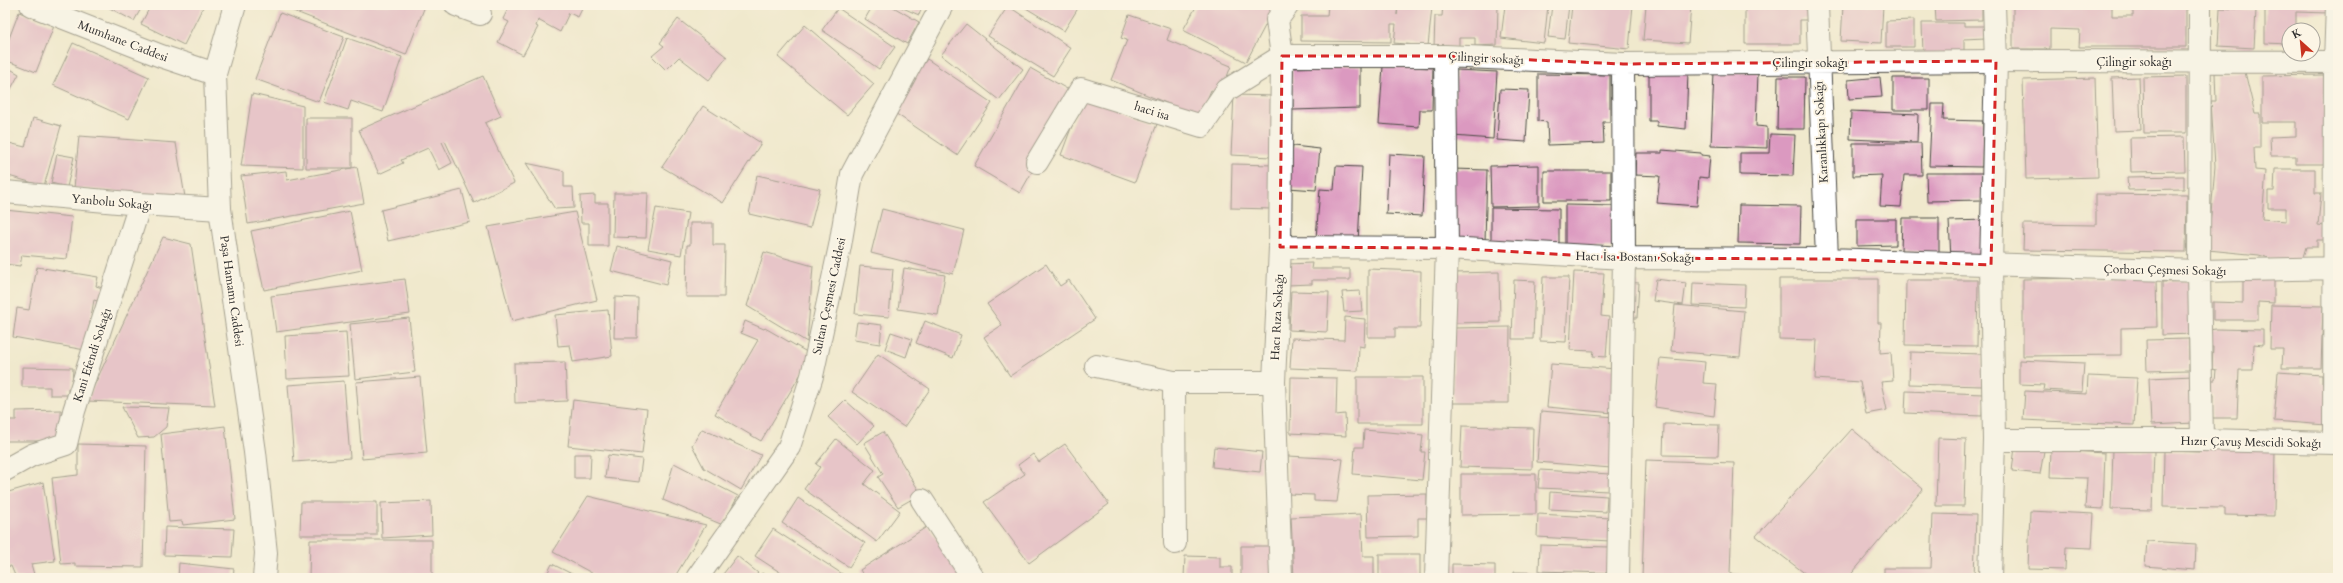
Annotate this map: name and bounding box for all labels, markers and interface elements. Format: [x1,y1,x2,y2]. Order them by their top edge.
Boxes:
street label: Mumhane Caddesi [76,16,171,66]
north arrow [2281,22,2321,62]
text: K [2289,25,2304,42]
street label: Çilingir sokağı [1448,48,1525,68]
street label: Çilingir sokağı [2096,54,2172,70]
street label: Çilingir sokağı [1772,55,1848,71]
street label: Karanlıkkapı Sokağı [1810,80,1832,183]
street label: haci isa [1132,98,1173,124]
street label: Yanbolu Sokağı [71,191,154,214]
street label: Paşa Hamamı Caddesi [216,234,248,348]
street label: Sultan Çeşmesi Caddesi [809,235,849,356]
street label: Hacı İsa Bostanı Sokağı [1575,247,1695,266]
street label: Çorbacı Çeşmesi Sokağı [2103,261,2227,279]
street label: Hacı Rıza Sokağı [1267,273,1287,361]
street label: Kani Efendi Sokağı [69,305,115,404]
street label: Hızır Çavuş Mescidi Sokağı [2180,433,2322,451]

